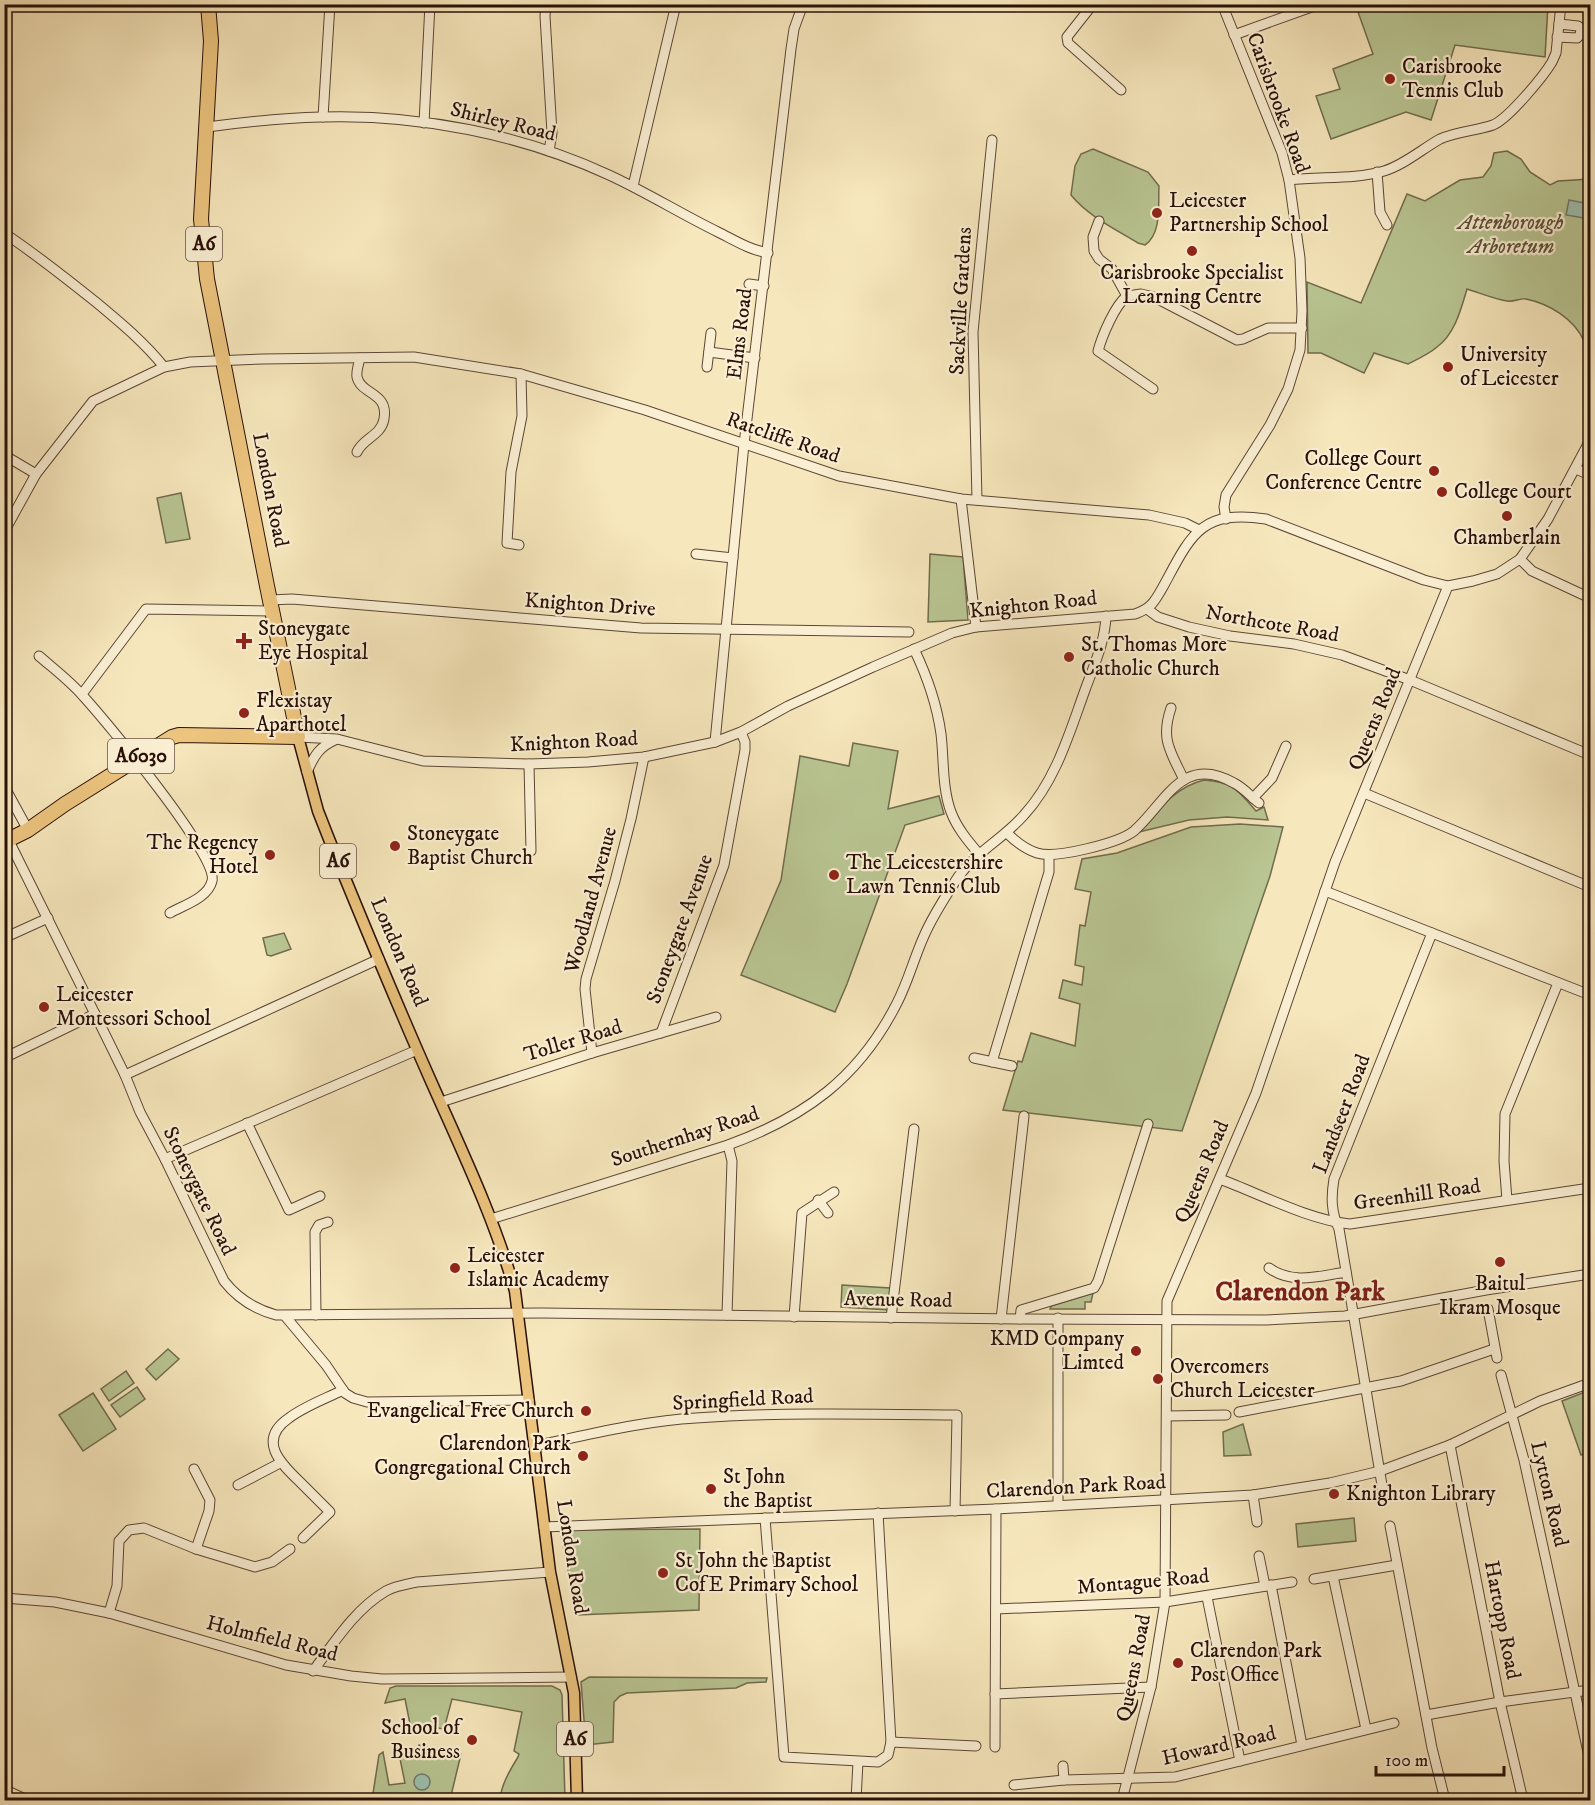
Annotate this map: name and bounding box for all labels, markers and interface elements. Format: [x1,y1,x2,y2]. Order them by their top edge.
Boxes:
street label: Carisbrooke Road [1240,29,1316,177]
place label: Carisbrooke Tennis Club [1402,54,1504,104]
marker: Carisbrooke Tennis Club [1383,72,1397,86]
street label: Shirley Road [447,96,559,148]
place label: Leicester Partnership School [1169,188,1329,238]
marker: Leicester Partnership School [1150,206,1164,220]
park label: Attenborough Arboretum [1456,210,1564,260]
street label: Sackville Gardens [944,226,978,376]
road number: A6 [186,227,222,261]
marker: Carisbrooke Specialist Learning Centre [1185,244,1199,258]
place label: Carisbrooke Specialist Learning Centre [1100,260,1284,310]
street label: Elms Road [721,286,759,381]
place label: University of Leicester [1460,342,1559,392]
marker: University of Leicester [1441,360,1455,374]
street label: Ratcliffe Road [723,406,844,470]
street label: London Road [246,431,294,550]
place label: College Court Conference Centre [1265,446,1422,496]
marker: College Court Conference Centre [1427,464,1441,478]
place label: College Court [1454,479,1572,505]
marker: College Court [1435,485,1449,499]
marker: Chamberlain [1500,509,1514,523]
place label: Chamberlain [1453,525,1561,551]
street label: Knighton Road [968,585,1099,625]
street label: Knighton Drive [524,587,657,623]
street label: Northcote Road [1203,599,1341,649]
place label: Stoneygate Eye Hospital [258,616,369,666]
marker: Stoneygate Eye Hospital [235,632,253,650]
place label: St. Thomas More Catholic Church [1081,632,1227,682]
marker: St. Thomas More Catholic Church [1062,650,1076,664]
street label: Queens Road [1343,663,1408,774]
place label: Flexistay Aparthotel [256,688,347,738]
marker: Flexistay Aparthotel [237,706,251,720]
street label: Knighton Road [509,726,639,758]
road number: A6030 [108,739,174,773]
place label: Stoneygate Baptist Church [407,821,533,871]
street label: Woodland Avenue [559,824,623,977]
place label: The Regency Hotel [147,830,259,880]
marker: Stoneygate Baptist Church [388,839,402,853]
road number: A6 [320,844,356,878]
marker: The Regency Hotel [263,848,277,862]
street label: Stoneygate Avenue [641,850,719,1007]
place label: The Leicestershire Lawn Tennis Club [846,850,1004,900]
marker: The Leicestershire Lawn Tennis Club [827,868,841,882]
street label: London Road [364,894,434,1011]
place label: Leicester Montessori School [56,982,212,1032]
marker: Leicester Montessori School [37,1000,51,1014]
street label: Toller Road [521,1014,626,1068]
street label: Landseer Road [1307,1050,1377,1177]
street label: Southernhay Road [608,1101,763,1173]
street label: Queens Road [1169,1116,1235,1227]
street label: Stoneygate Road [157,1122,242,1260]
street label: Greenhill Road [1352,1173,1483,1217]
place label: Leicester Islamic Academy [467,1243,610,1293]
marker: Baitul Ikram Mosque [1493,1255,1507,1269]
marker: Leicester Islamic Academy [448,1261,462,1275]
place label: Baitul Ikram Mosque [1439,1271,1561,1321]
district label: Clarendon Park [1215,1275,1385,1309]
street label: Avenue Road [844,1286,953,1314]
place label: KMD Company Limted [990,1326,1125,1376]
marker: KMD Company Limted [1129,1344,1143,1358]
place label: Overcomers Church Leicester [1170,1354,1315,1404]
marker: Overcomers Church Leicester [1151,1372,1165,1386]
street label: Springfield Road [672,1383,815,1417]
place label: Evangelical Free Church [367,1398,574,1424]
marker: Evangelical Free Church [579,1404,593,1418]
place label: Clarendon Park Congregational Church [374,1431,572,1481]
street label: Lytton Road [1524,1439,1574,1550]
marker: Clarendon Park Congregational Church [576,1449,590,1463]
place label: St John the Baptist [723,1464,813,1514]
street label: Clarendon Park Road [985,1469,1167,1505]
place label: Knighton Library [1346,1481,1497,1507]
marker: St John the Baptist [704,1482,718,1496]
marker: Knighton Library [1327,1487,1341,1501]
street label: London Road [550,1498,594,1617]
place label: St John the Baptist CofE Primary School [675,1548,859,1598]
street label: Hartopp Road [1478,1558,1526,1682]
street label: Montague Road [1076,1563,1211,1601]
marker: St John the Baptist CofE Primary School [656,1566,670,1580]
street label: Holmfield Road [203,1610,341,1668]
street label: Queens Road [1111,1611,1157,1724]
place label: Clarendon Park Post Office [1190,1638,1323,1688]
marker: Clarendon Park Post Office [1171,1656,1185,1670]
place label: School of Business [381,1715,463,1765]
street label: Howard Road [1160,1720,1279,1772]
road number: A6 [557,1722,593,1756]
marker: School of Business [465,1733,479,1747]
scale bar [1376,1739,1504,1777]
text: 100 m [1385,1750,1428,1772]

